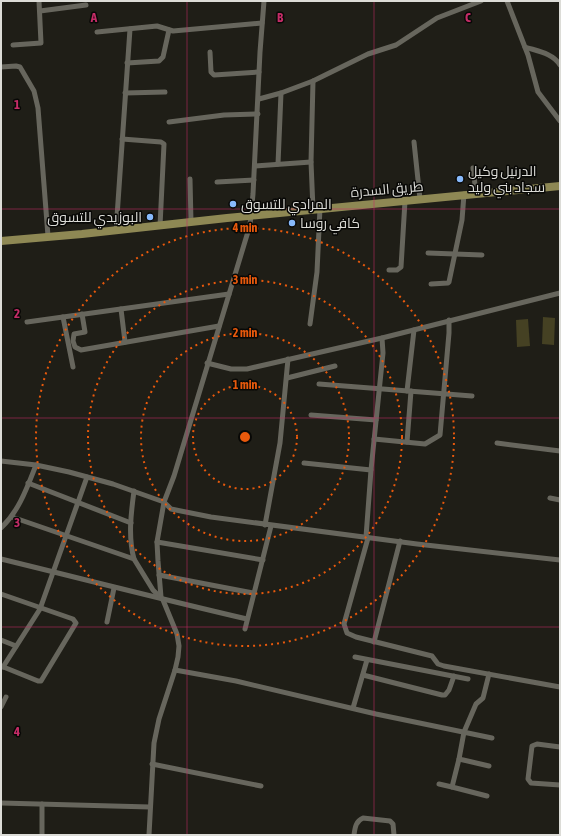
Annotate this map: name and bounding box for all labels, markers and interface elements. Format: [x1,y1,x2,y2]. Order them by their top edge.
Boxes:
text: A [90,10,98,25]
text: B [277,10,284,25]
text: C [465,10,471,25]
text: 1 [14,97,20,112]
place label: الدرنيل وكيل سجاد بني وليد [468,163,545,199]
marker: الدرنيل وكيل سجاد بني وليد [455,174,465,184]
street label: طريق السدرة [350,178,424,201]
place label: المرادي للتسوق [241,196,332,216]
marker: المرادي للتسوق [228,199,238,209]
place label: البوزيدي للتسوق [47,209,142,229]
marker: البوزيدي للتسوق [145,212,155,222]
place label: كافي روسا [300,215,360,235]
marker: كافي روسا [287,218,297,228]
text: 4 min [232,221,257,235]
text: 3 min [233,273,257,287]
text: 2 [14,306,20,321]
text: 2 min [233,326,257,340]
text: 1 min [233,378,257,392]
centre of rings [238,430,252,444]
text: 3 [14,515,20,530]
text: 4 [13,724,20,739]

